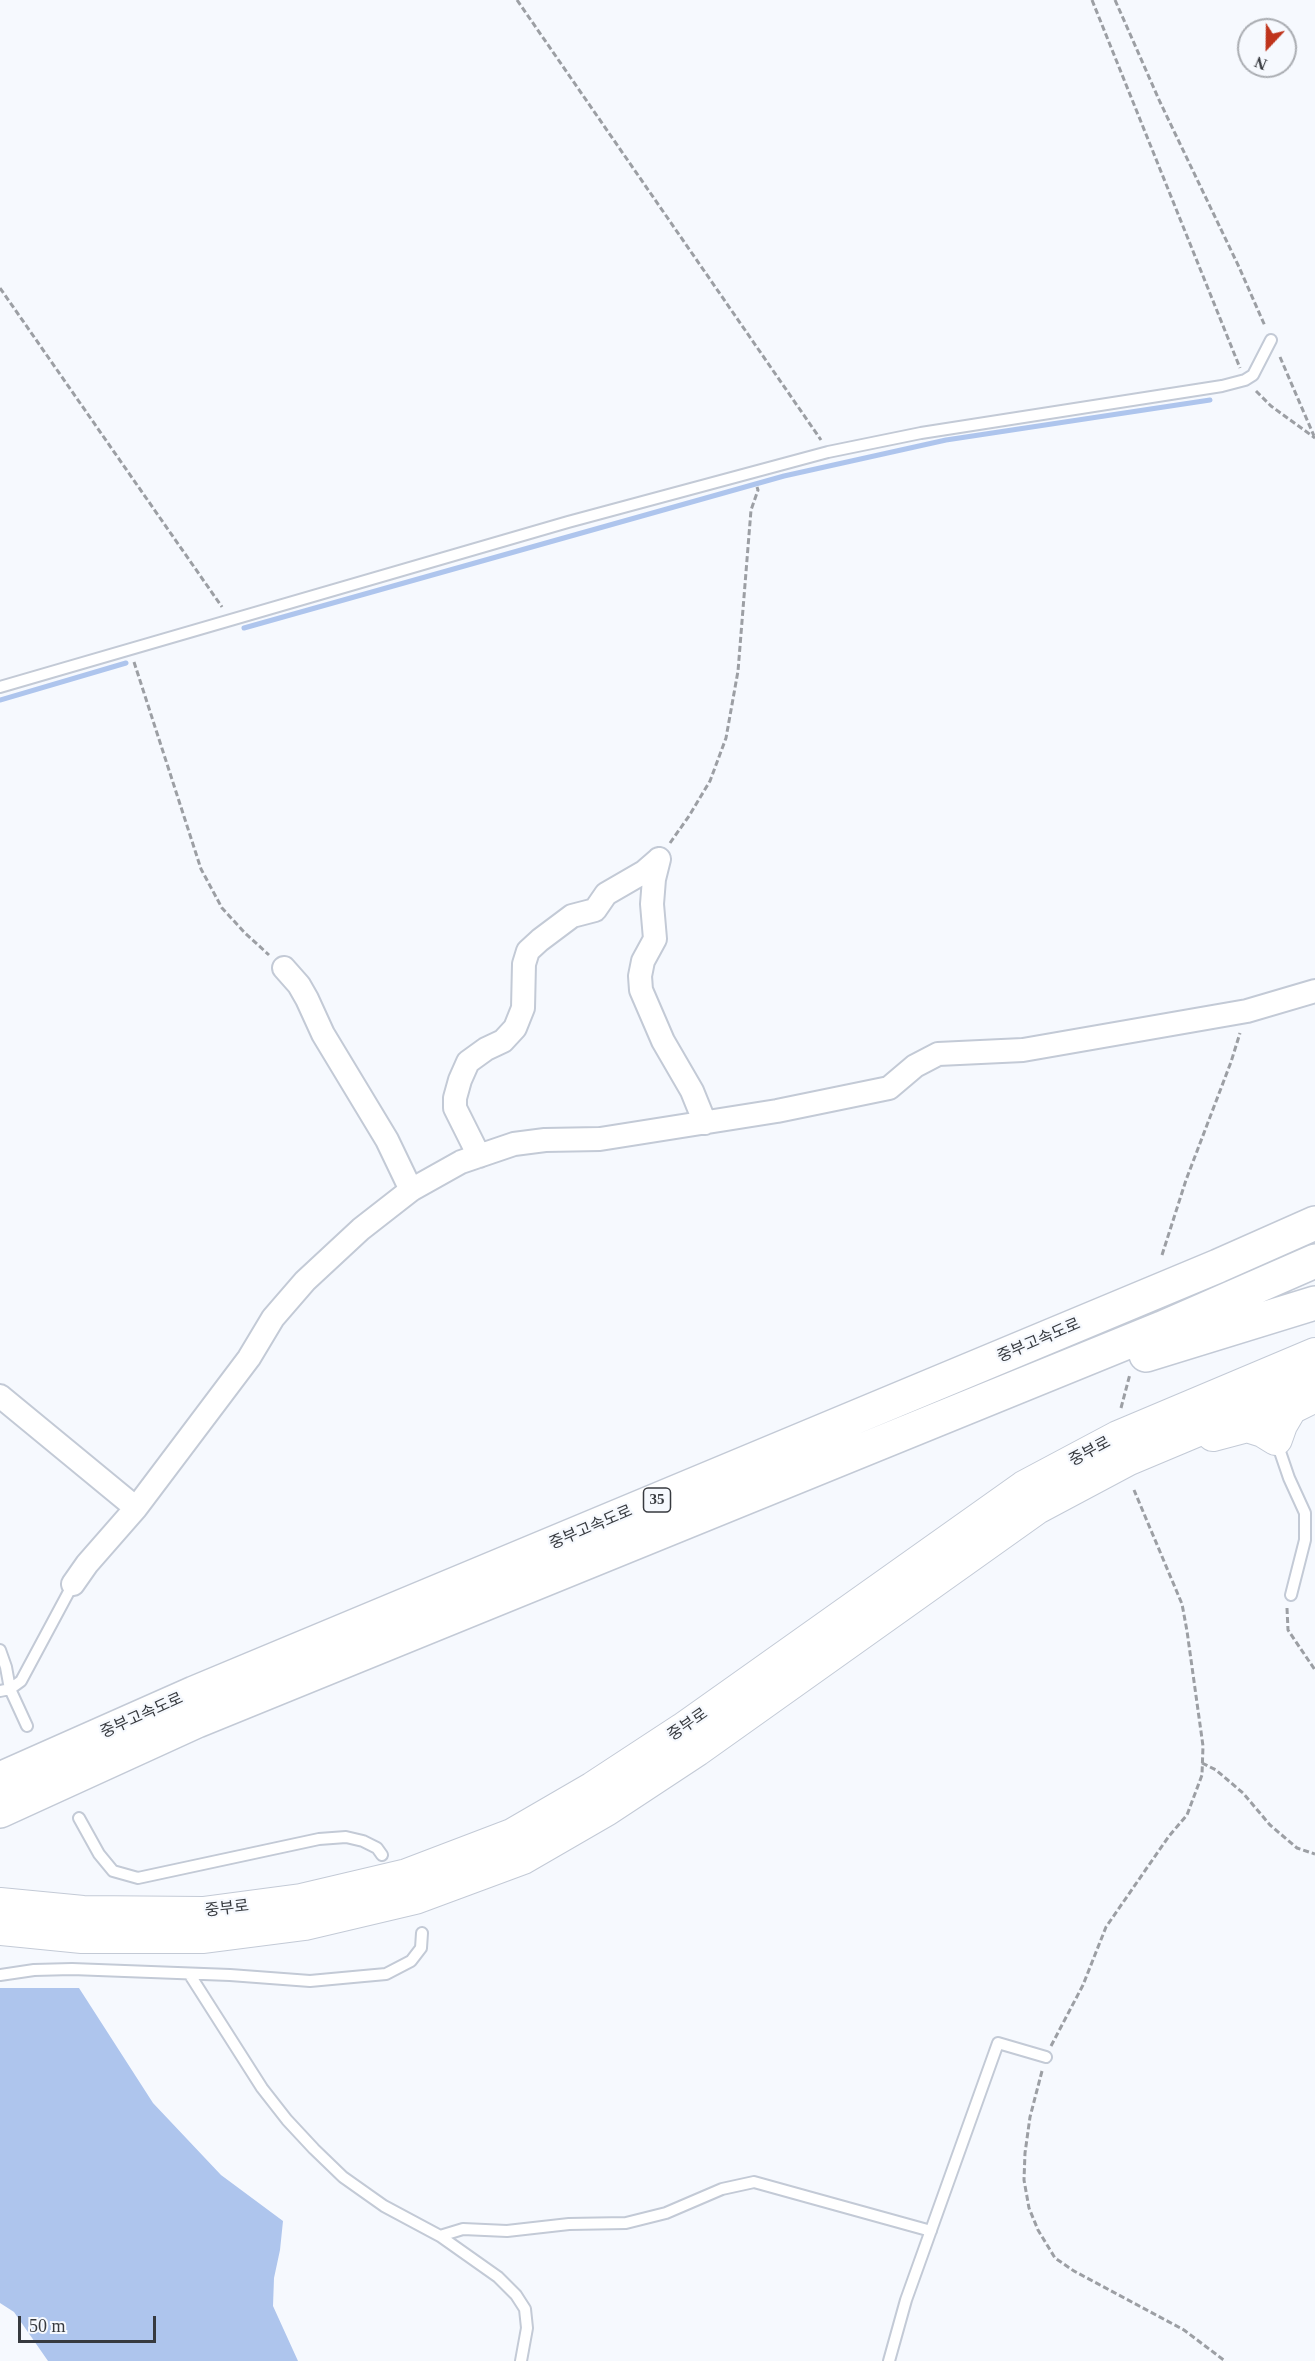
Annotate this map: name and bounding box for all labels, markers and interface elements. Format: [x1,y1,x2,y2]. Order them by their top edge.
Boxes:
north arrow [1237,18,1297,78]
text: N [1252,53,1269,73]
street label: 중부고속도로 [995,1315,1083,1367]
street label: 중부로 [1066,1433,1114,1471]
road number: 35 [644,1488,670,1512]
street label: 중부고속도로 [547,1502,635,1554]
street label: 중부고속도로 [98,1689,186,1743]
street label: 중부로 [664,1704,712,1746]
street label: 중부로 [204,1897,250,1921]
scale bar [21,2304,159,2342]
text: 50 m [29,2316,66,2336]

